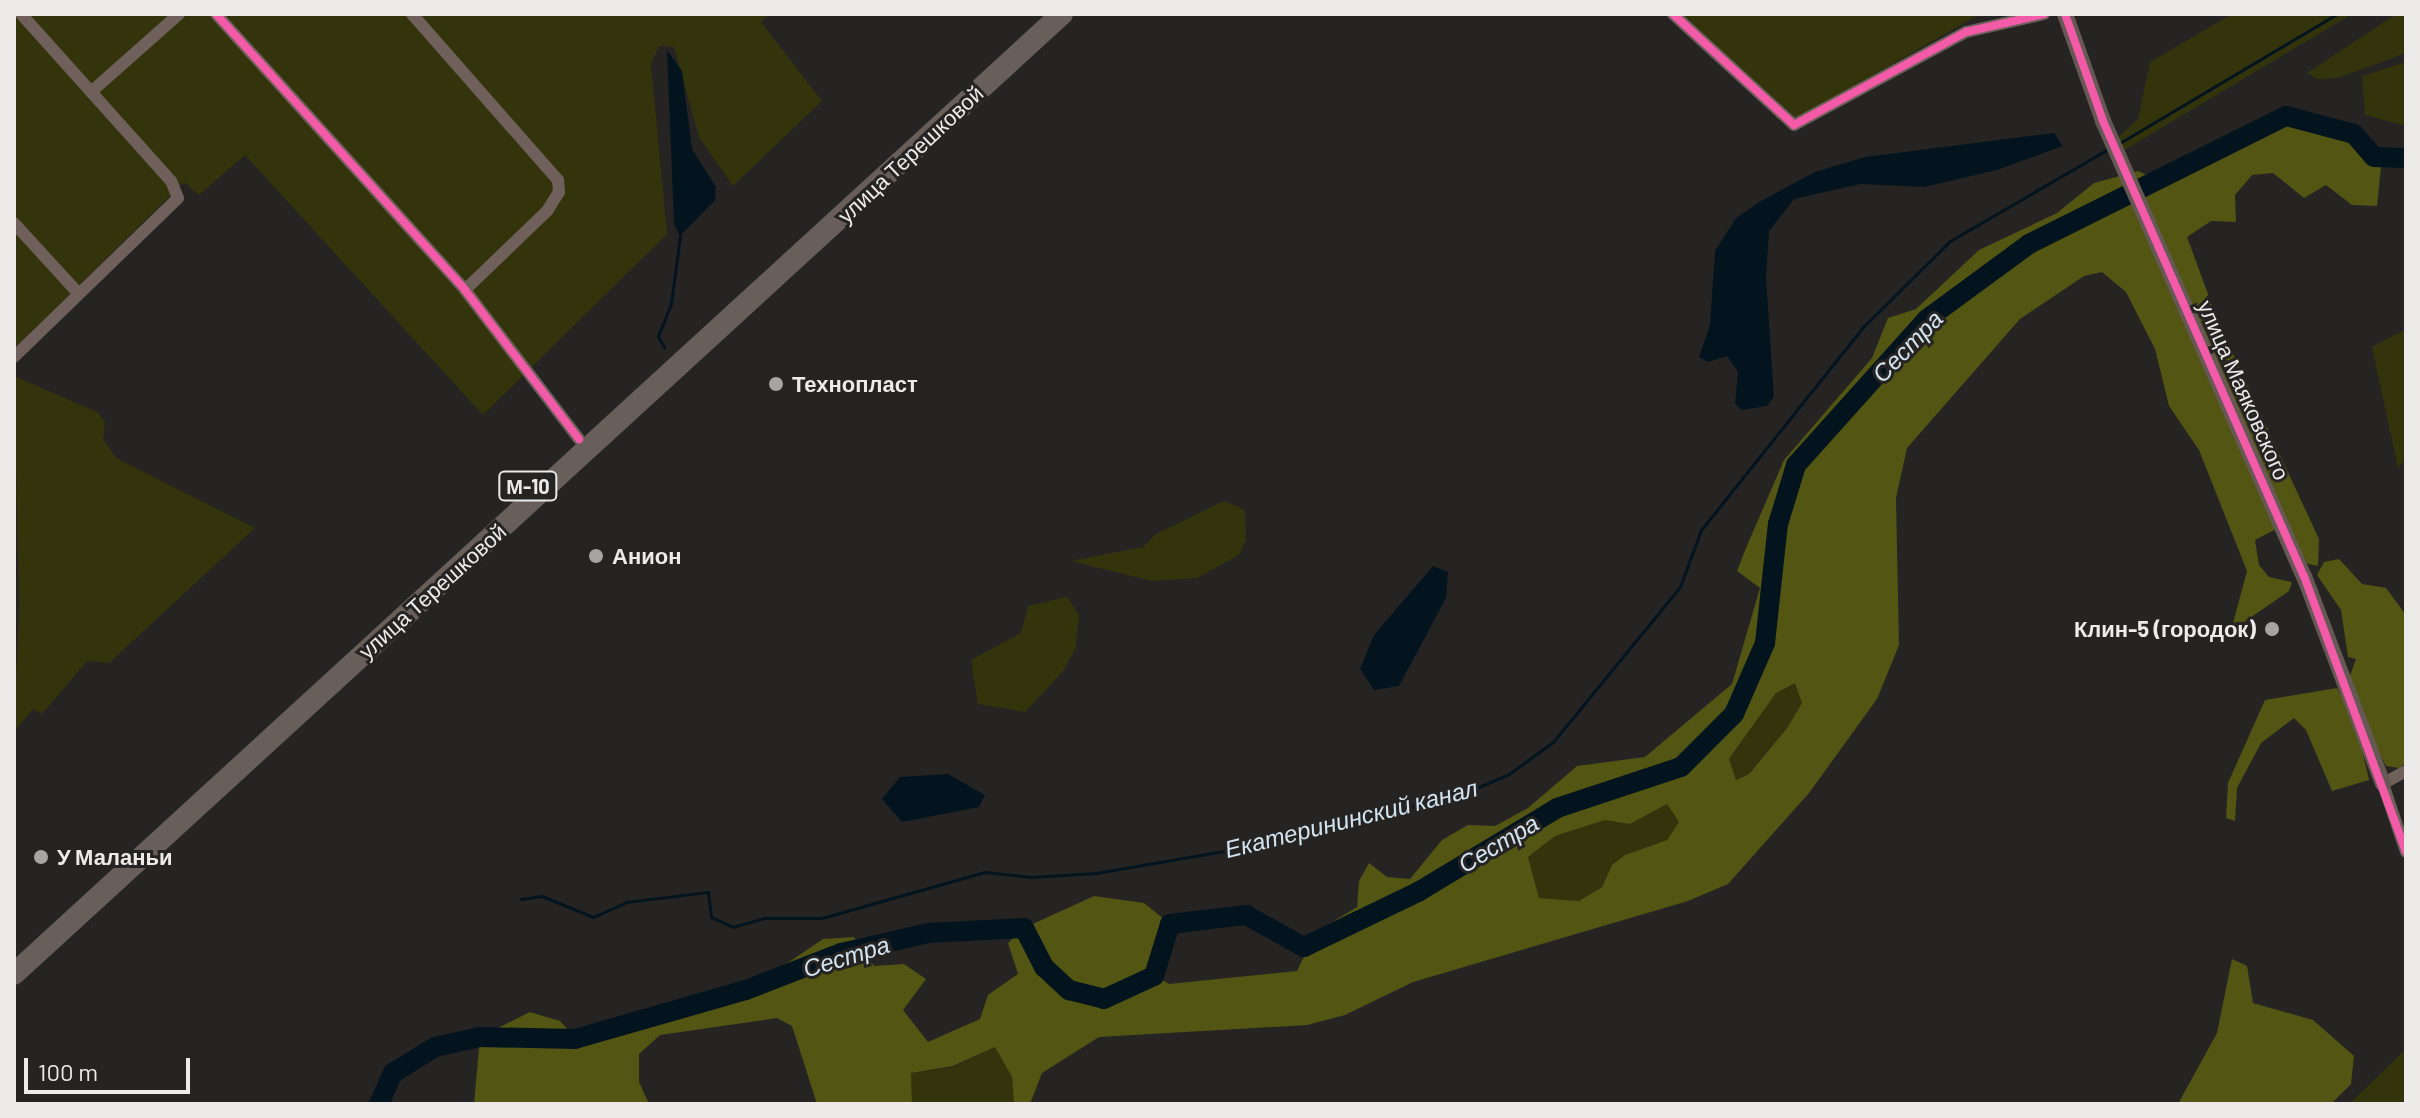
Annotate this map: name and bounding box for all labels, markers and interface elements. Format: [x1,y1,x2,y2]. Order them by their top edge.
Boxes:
street label: улица Терешковой [832,80,988,228]
street label: улица Маяковского [2192,296,2296,484]
water label: Сестра [1866,304,1948,388]
place label: Технопласт [792,371,918,397]
marker: Технопласт [767,375,785,393]
road number: М-10 [498,470,558,502]
street label: улица Терешковой [353,518,511,664]
place label: Анион [612,543,681,569]
marker: Анион [587,547,605,565]
place label: Клин-5 (городок) [2074,616,2256,642]
marker: Клин-5 (городок) [2263,620,2281,638]
water label: Екатерининский канал [1222,773,1480,863]
water label: Сестра [1453,808,1543,878]
place label: У Маланьи [57,844,172,870]
marker: У Маланьи [32,848,50,866]
water label: Сестра [799,929,893,983]
scale bar [28,1042,194,1092]
text: 100 m [38,1057,98,1086]

